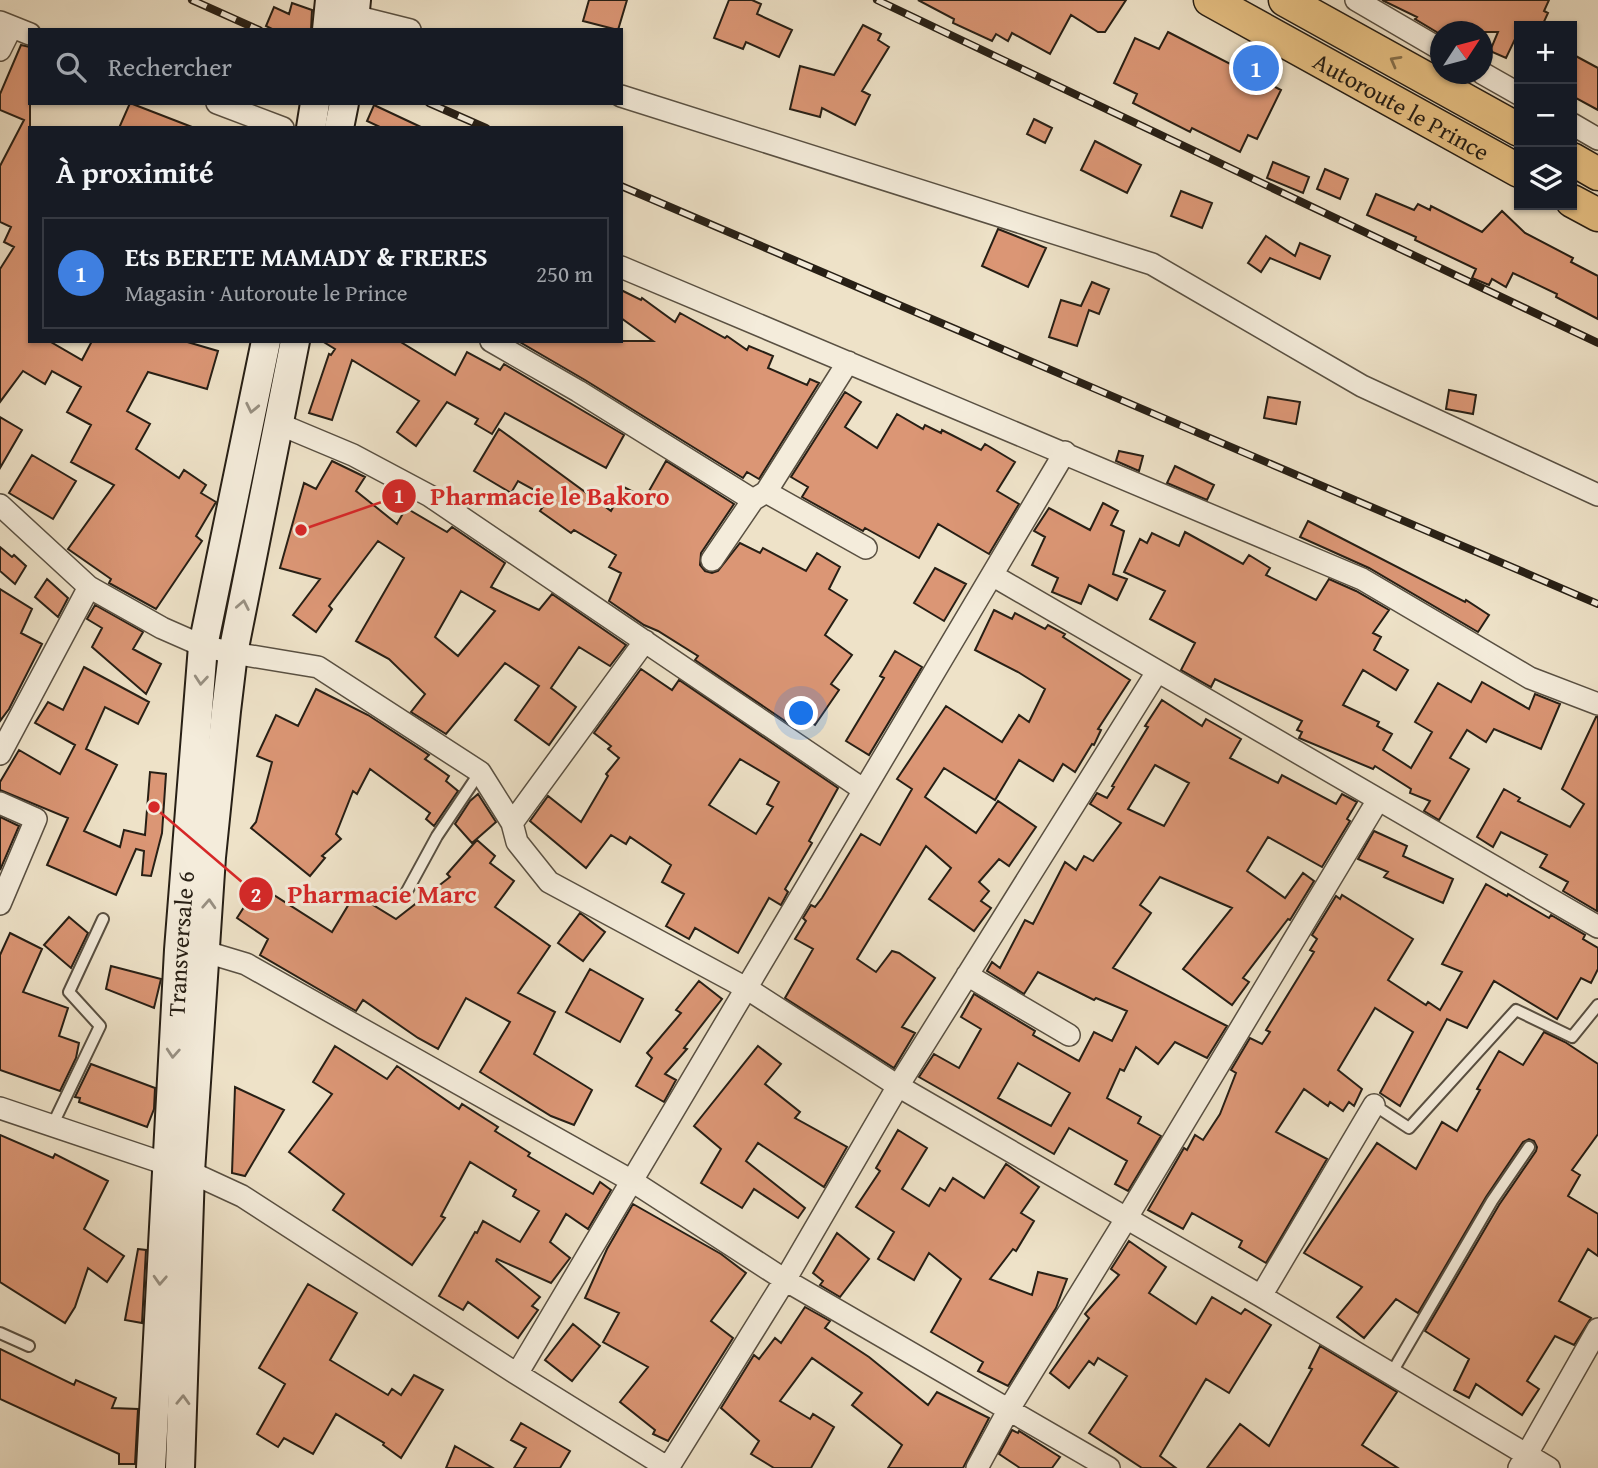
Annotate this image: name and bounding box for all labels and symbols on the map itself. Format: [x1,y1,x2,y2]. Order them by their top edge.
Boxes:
north arrow [1430,21,1493,84]
pin: 1 [1233,42,1279,94]
street label: Autoroute le Prince [1307,43,1496,169]
one-way arrow [1390,56,1403,69]
one-way arrow [246,402,261,414]
callout: Pharmacie le Bakoro [382,472,684,519]
text: Pharmacie le Bakoro [430,476,670,515]
text: 1 [394,480,404,511]
one-way arrow [234,599,249,611]
one-way arrow [193,674,208,685]
your location [784,696,818,730]
street label: Transversale 6 [158,870,203,1017]
callout: Pharmacie Marc [239,871,491,918]
text: Pharmacie Marc [287,874,477,913]
text: 2 [251,879,261,910]
one-way arrow [201,898,216,909]
one-way arrow [165,1048,180,1059]
one-way arrow [153,1275,168,1286]
one-way arrow [175,1394,190,1405]

